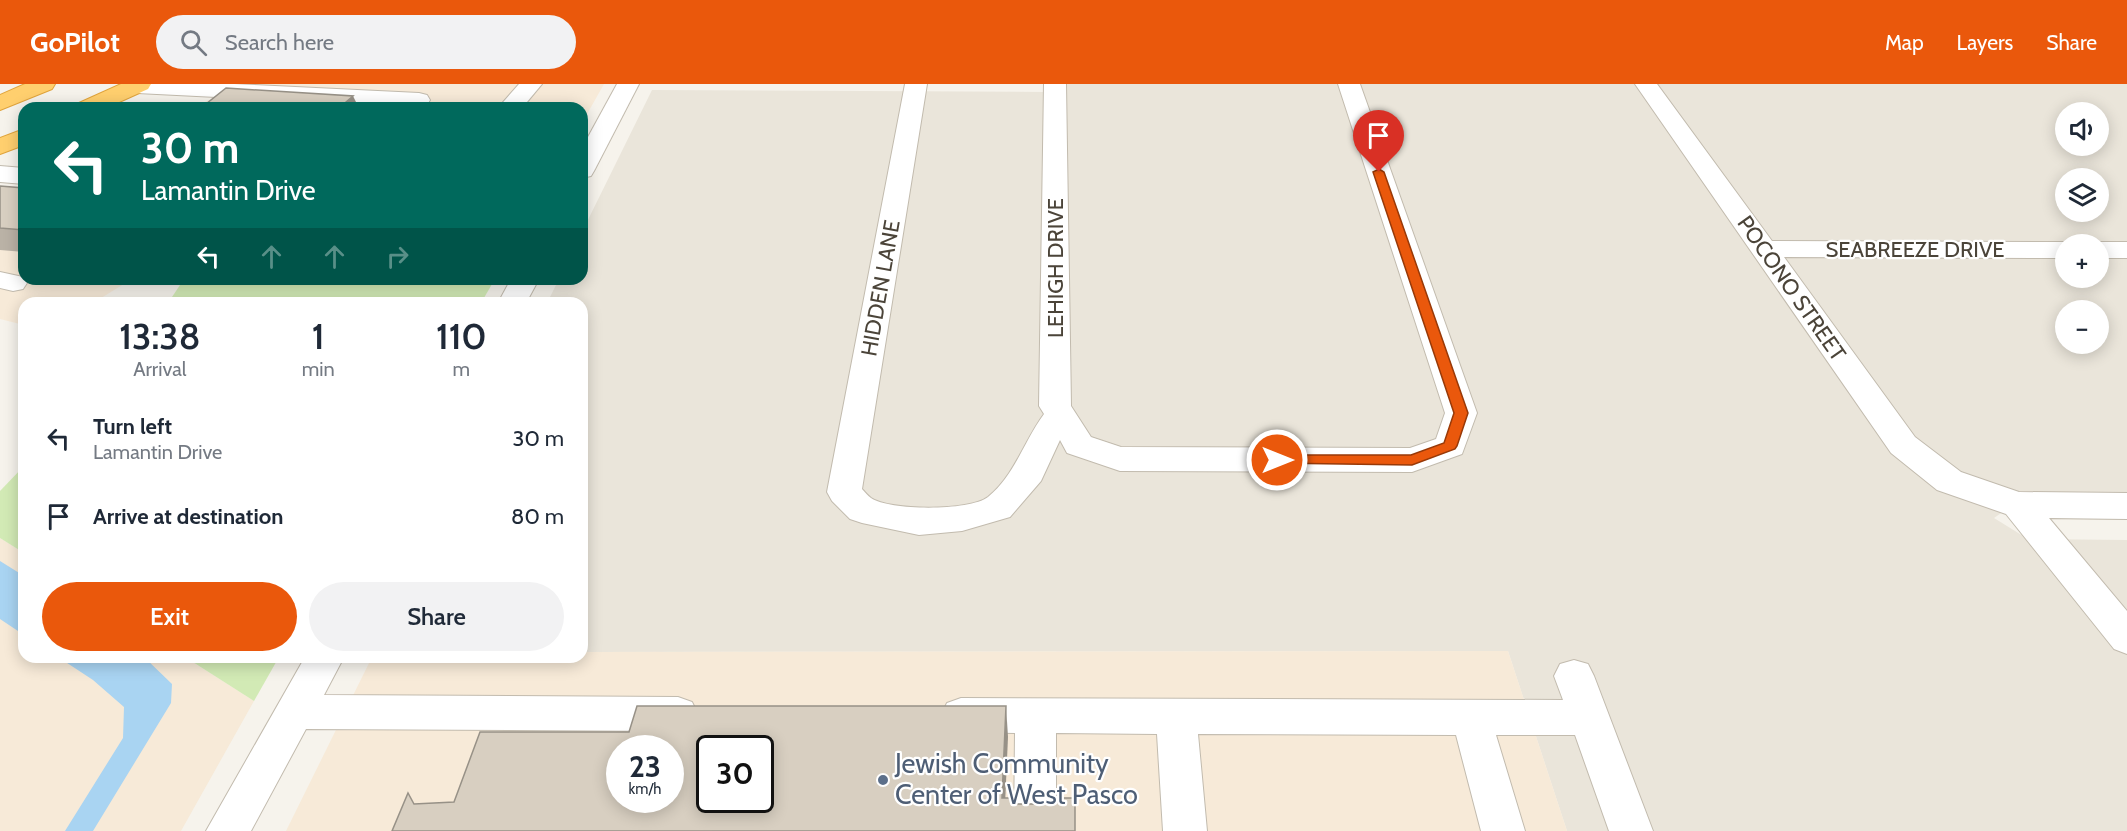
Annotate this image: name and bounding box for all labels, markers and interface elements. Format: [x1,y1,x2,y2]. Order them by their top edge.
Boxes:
search box [156,15,576,69]
text: GoPilot [30,25,120,59]
icon: search [177,26,210,59]
text: Search here [225,29,334,56]
text: Map [1885,30,1924,55]
text: Layers [1957,30,2013,55]
text: Share [2046,30,2097,55]
map controls [2055,102,2109,354]
button: sound [2055,102,2109,156]
pin [1353,110,1404,172]
icon: arrive [1362,119,1395,152]
text: 30 m [141,122,239,174]
icon: left [42,126,120,204]
button: layers [2055,168,2109,222]
text: Lamantin Drive [141,174,316,207]
street label: LEHIGH DRIVE [1042,198,1069,338]
street label: POCONO STREET [1731,210,1852,366]
street label: HIDDEN LANE [855,218,906,358]
button: + [2055,234,2109,288]
street label: SEABREEZE DRIVE [1825,236,2005,263]
icon: left [192,240,225,273]
icon: ahead [255,240,288,273]
icon: ahead [318,240,351,273]
icon: right [381,240,414,273]
button: − [2055,300,2109,354]
text: 13:38 [119,314,200,358]
text: 1 [312,314,325,358]
text: 110 [436,314,487,358]
text: Arrival [133,357,186,381]
text: min [302,357,335,381]
text: m [453,357,470,381]
text: Turn left [93,413,172,440]
icon: left [42,422,75,455]
text: 30 m [512,425,564,452]
position arrow [1245,428,1309,492]
text: Lamantin Drive [93,440,222,464]
icon: arrive [42,500,75,533]
text: Arrive at destination [93,503,283,530]
text: 80 m [511,503,564,530]
button: Exit [42,582,297,651]
button: Share [309,582,564,651]
speed limit sign: 30 [696,735,774,813]
place label: Jewish Community Center of West Pasco [894,747,1138,811]
text: 23 [629,748,661,785]
marker: Jewish Community Center of West Pasco [876,773,890,787]
text: km/h [629,780,661,798]

